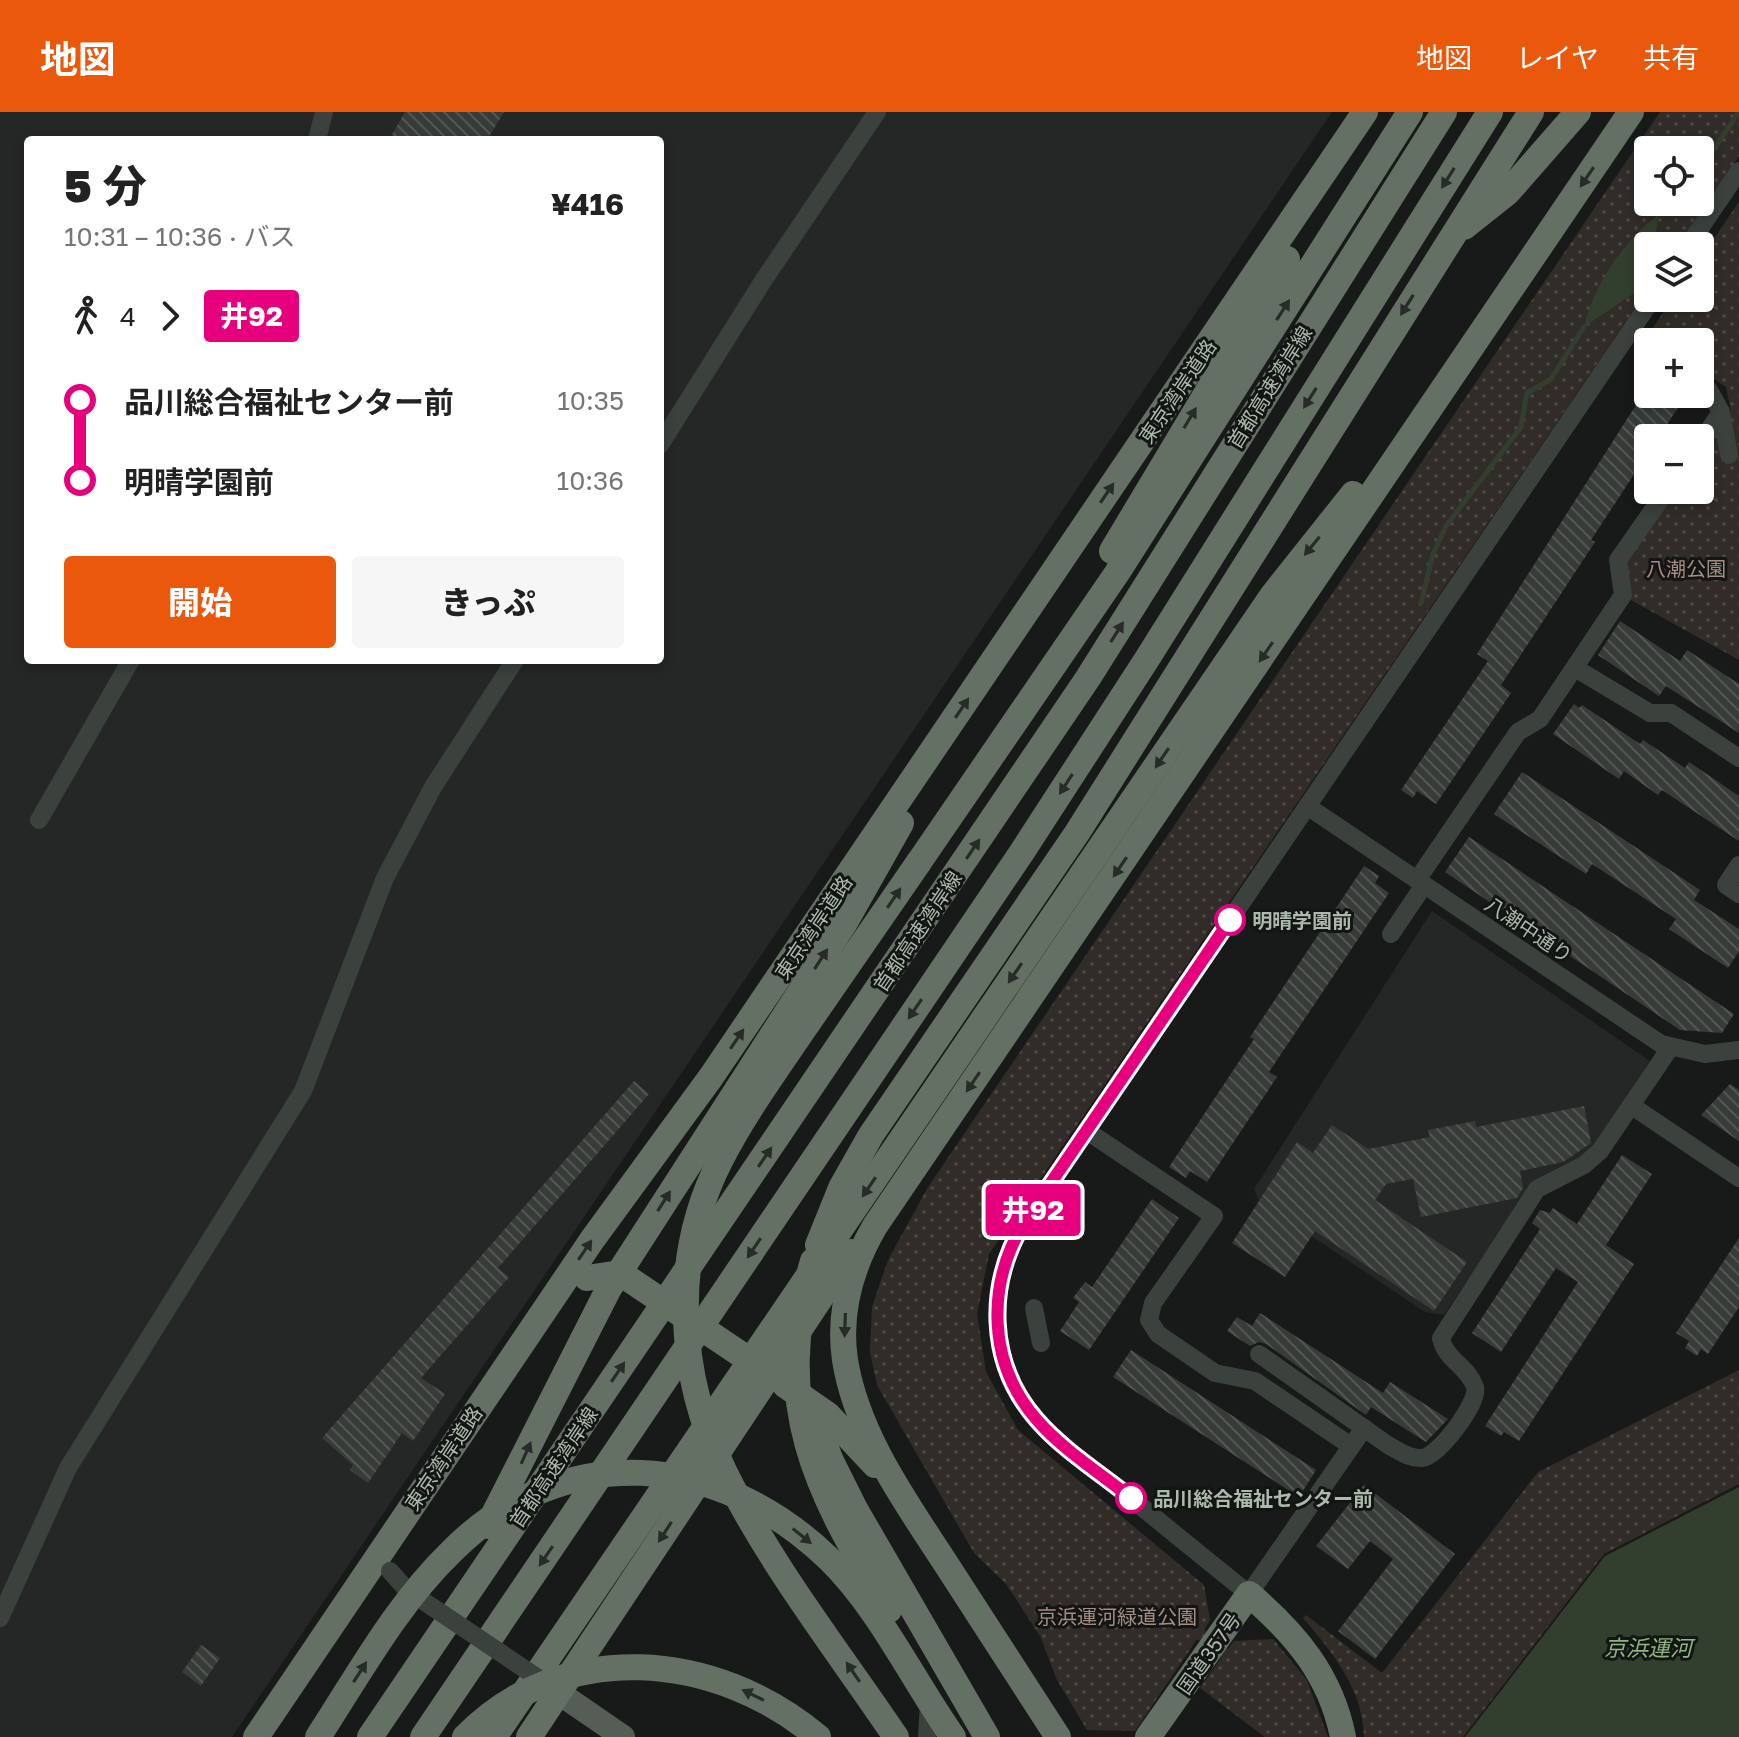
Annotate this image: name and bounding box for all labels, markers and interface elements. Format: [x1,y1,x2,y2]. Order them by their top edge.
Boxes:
text: 地図 [40,36,116,81]
text: 地図 [1416,41,1472,74]
text: レイヤ [1516,41,1599,74]
text: 共有 [1643,41,1699,74]
map controls [1634,136,1714,504]
button: locate [1634,136,1714,216]
text: 5 分 [64,159,147,212]
one-way arrow [1580,166,1595,187]
one-way arrow [1441,167,1455,189]
text: ¥416 [551,186,624,222]
text: 10:31 – 10:36 · バス [64,221,295,252]
button: layers [1634,232,1714,312]
icon: walk [64,294,108,338]
icon: forward [148,294,192,338]
one-way arrow [1401,294,1415,316]
text: 井92 [220,299,283,332]
one-way arrow [1275,299,1289,321]
text: 4 [120,301,136,332]
street label: 首都高速湾岸線 [1222,321,1316,453]
button: + [1634,328,1714,408]
street label: 東京湾岸道路 [1133,335,1221,447]
text: 品川総合福祉センター前 [124,384,454,420]
text: 10:35 [557,385,624,416]
one-way arrow [1304,387,1318,409]
one-way arrow [1183,407,1197,429]
button: − [1634,424,1714,504]
text: 明晴学園前 [124,464,274,500]
text: 10:36 [557,465,624,496]
one-way arrow [1100,483,1115,504]
one-way arrow [1304,536,1321,556]
button: 開始 [64,556,336,648]
button: きっぷ [352,556,624,648]
park label: 八潮公園 [1646,556,1726,580]
one-way arrow [1110,621,1124,643]
one-way arrow [1259,641,1274,662]
one-way arrow [954,698,969,719]
one-way arrow [1154,747,1169,768]
one-way arrow [1059,773,1074,794]
one-way arrow [965,838,980,859]
one-way arrow [1113,856,1128,877]
street label: 首都高速湾岸線 [868,866,966,996]
street label: 東京湾岸道路 [769,871,857,983]
one-way arrow [886,888,901,909]
street label: 八潮中通り [1481,891,1577,967]
marker: 明晴学園前 [1215,905,1245,935]
place label: 明晴学園前 [1252,908,1352,932]
one-way arrow [813,948,827,970]
one-way arrow [1008,962,1023,983]
one-way arrow [909,998,923,1020]
one-way arrow [729,1029,744,1050]
one-way arrow [966,1071,981,1092]
one-way arrow [757,1146,772,1167]
one-way arrow [861,1177,876,1198]
line badge: 井92 [987,1184,1079,1236]
one-way arrow [657,1190,671,1212]
text: 井92 [1002,1193,1064,1226]
one-way arrow [747,1237,762,1258]
one-way arrow [577,1240,592,1261]
one-way arrow [838,1313,851,1338]
one-way arrow [611,1361,626,1382]
street label: 東京湾岸道路 [399,1402,487,1514]
street label: 首都高速湾岸線 [504,1402,602,1532]
one-way arrow [519,1441,532,1465]
marker: 品川総合福祉センター前 [1116,1483,1146,1513]
place label: 品川総合福祉センター前 [1153,1486,1373,1510]
one-way arrow [658,1522,673,1543]
one-way arrow [792,1527,812,1544]
one-way arrow [539,1545,554,1566]
park label: 京浜運河緑道公園 [1037,1604,1197,1628]
street label: 国道357号 [1171,1608,1245,1698]
water label: 京浜運河 [1604,1634,1696,1661]
one-way arrow [352,1661,367,1682]
one-way arrow [845,1662,860,1683]
one-way arrow [742,1688,765,1701]

